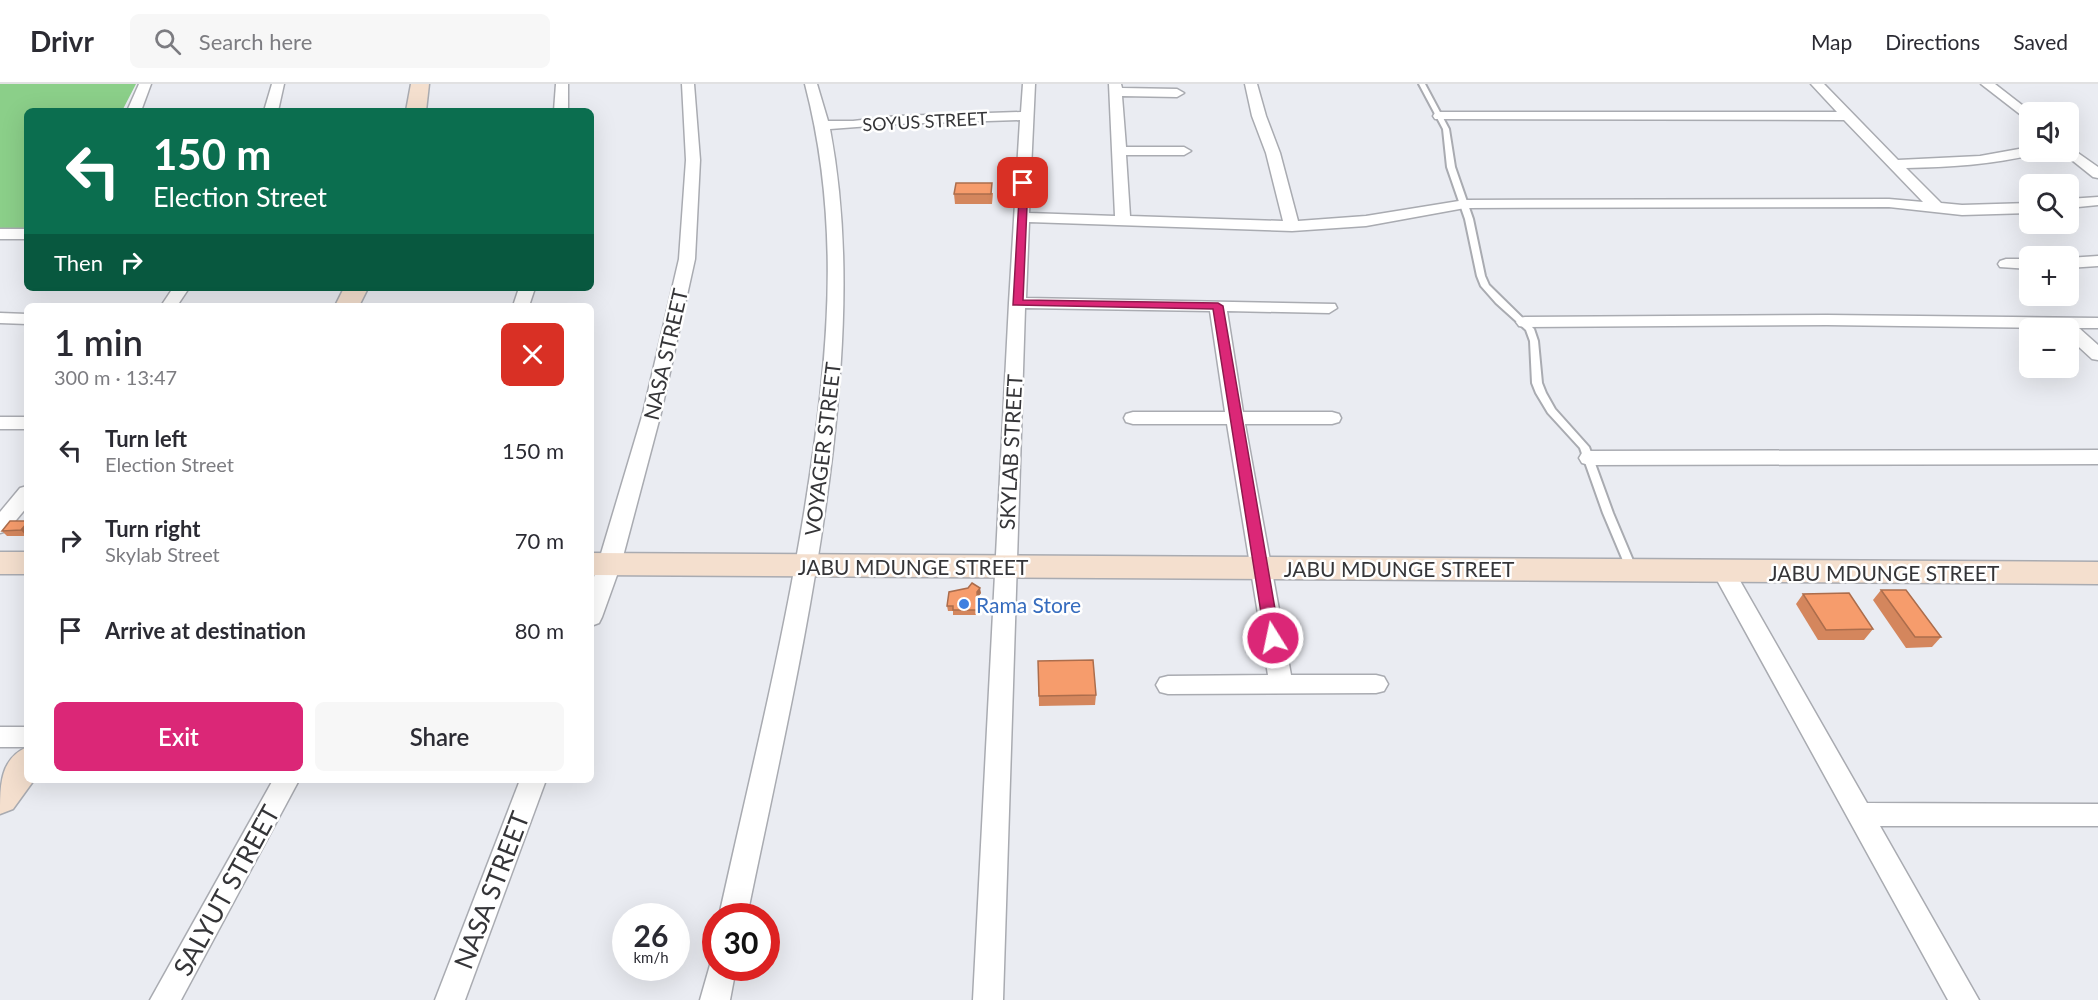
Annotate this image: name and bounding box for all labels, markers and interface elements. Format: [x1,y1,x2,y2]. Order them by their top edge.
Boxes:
search box [130,14,550,68]
text: Drivr [30,24,94,58]
icon: search [151,25,184,58]
text: Search here [199,28,312,55]
text: Map [1811,29,1852,54]
text: Directions [1885,29,1980,54]
text: Saved [2013,29,2068,54]
map controls [2019,102,2079,378]
button: sound [2019,102,2079,162]
street label: SOYUS STREET [862,107,989,135]
text: 150 m [153,129,271,179]
icon: left [54,132,132,210]
pin [997,157,1048,208]
icon: arrive [1006,166,1039,199]
button: search [2019,174,2079,234]
text: Election Street [153,180,327,213]
icon: right [115,246,148,279]
button: + [2019,246,2079,306]
text: Then [54,249,103,276]
street label: NASA STREET [638,285,692,422]
button: − [2019,318,2079,378]
text: 1 min [54,320,143,364]
button: close [501,323,564,386]
street label: VOYAGER STREET [799,360,845,537]
text: 300 m · 13:47 [54,365,177,389]
street label: SKYLAB STREET [993,373,1027,531]
text: Turn left [105,425,187,452]
icon: left [54,434,87,467]
text: 150 m [502,437,564,464]
text: Election Street [105,452,234,476]
text: Turn right [105,515,200,542]
icon: right [54,524,87,557]
text: 70 m [515,527,564,554]
text: Skylab Street [105,542,220,566]
street label: JABU MDUNGE STREET [798,554,1029,579]
street label: JABU MDUNGE STREET [1284,556,1515,581]
street label: JABU MDUNGE STREET [1769,560,2000,585]
place label: Rama Store [976,592,1081,617]
marker: Rama Store [957,597,971,611]
position arrow [1241,606,1305,670]
icon: arrive [54,614,87,647]
text: Arrive at destination [105,617,306,644]
text: 80 m [515,617,564,644]
button: Exit [54,702,303,771]
button: Share [315,702,564,771]
street label: SALYUT STREET [166,799,286,981]
street label: NASA STREET [446,807,536,973]
speed limit sign: 30 [702,903,780,981]
text: 26 [634,917,668,953]
text: km/h [633,948,669,966]

